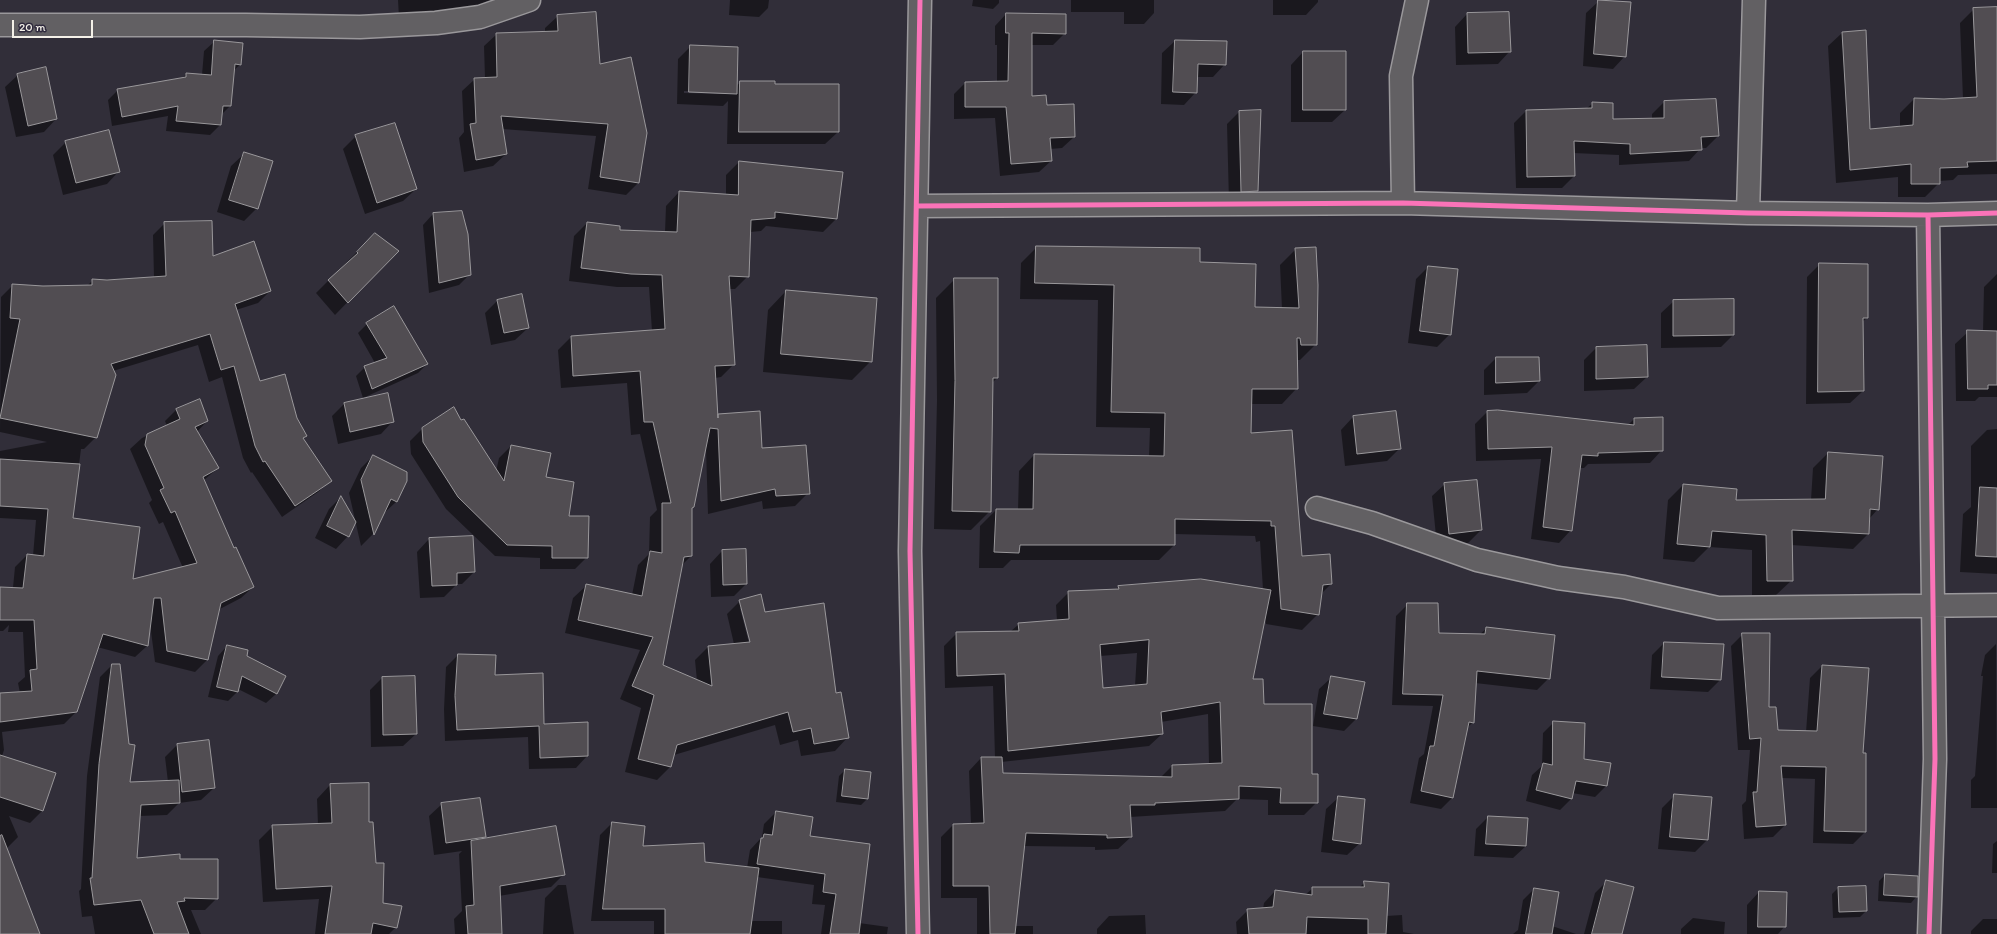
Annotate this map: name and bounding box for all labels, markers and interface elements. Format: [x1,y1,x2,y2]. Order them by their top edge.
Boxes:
scale bar [14,12,95,38]
text: 20 m [19,20,46,34]

